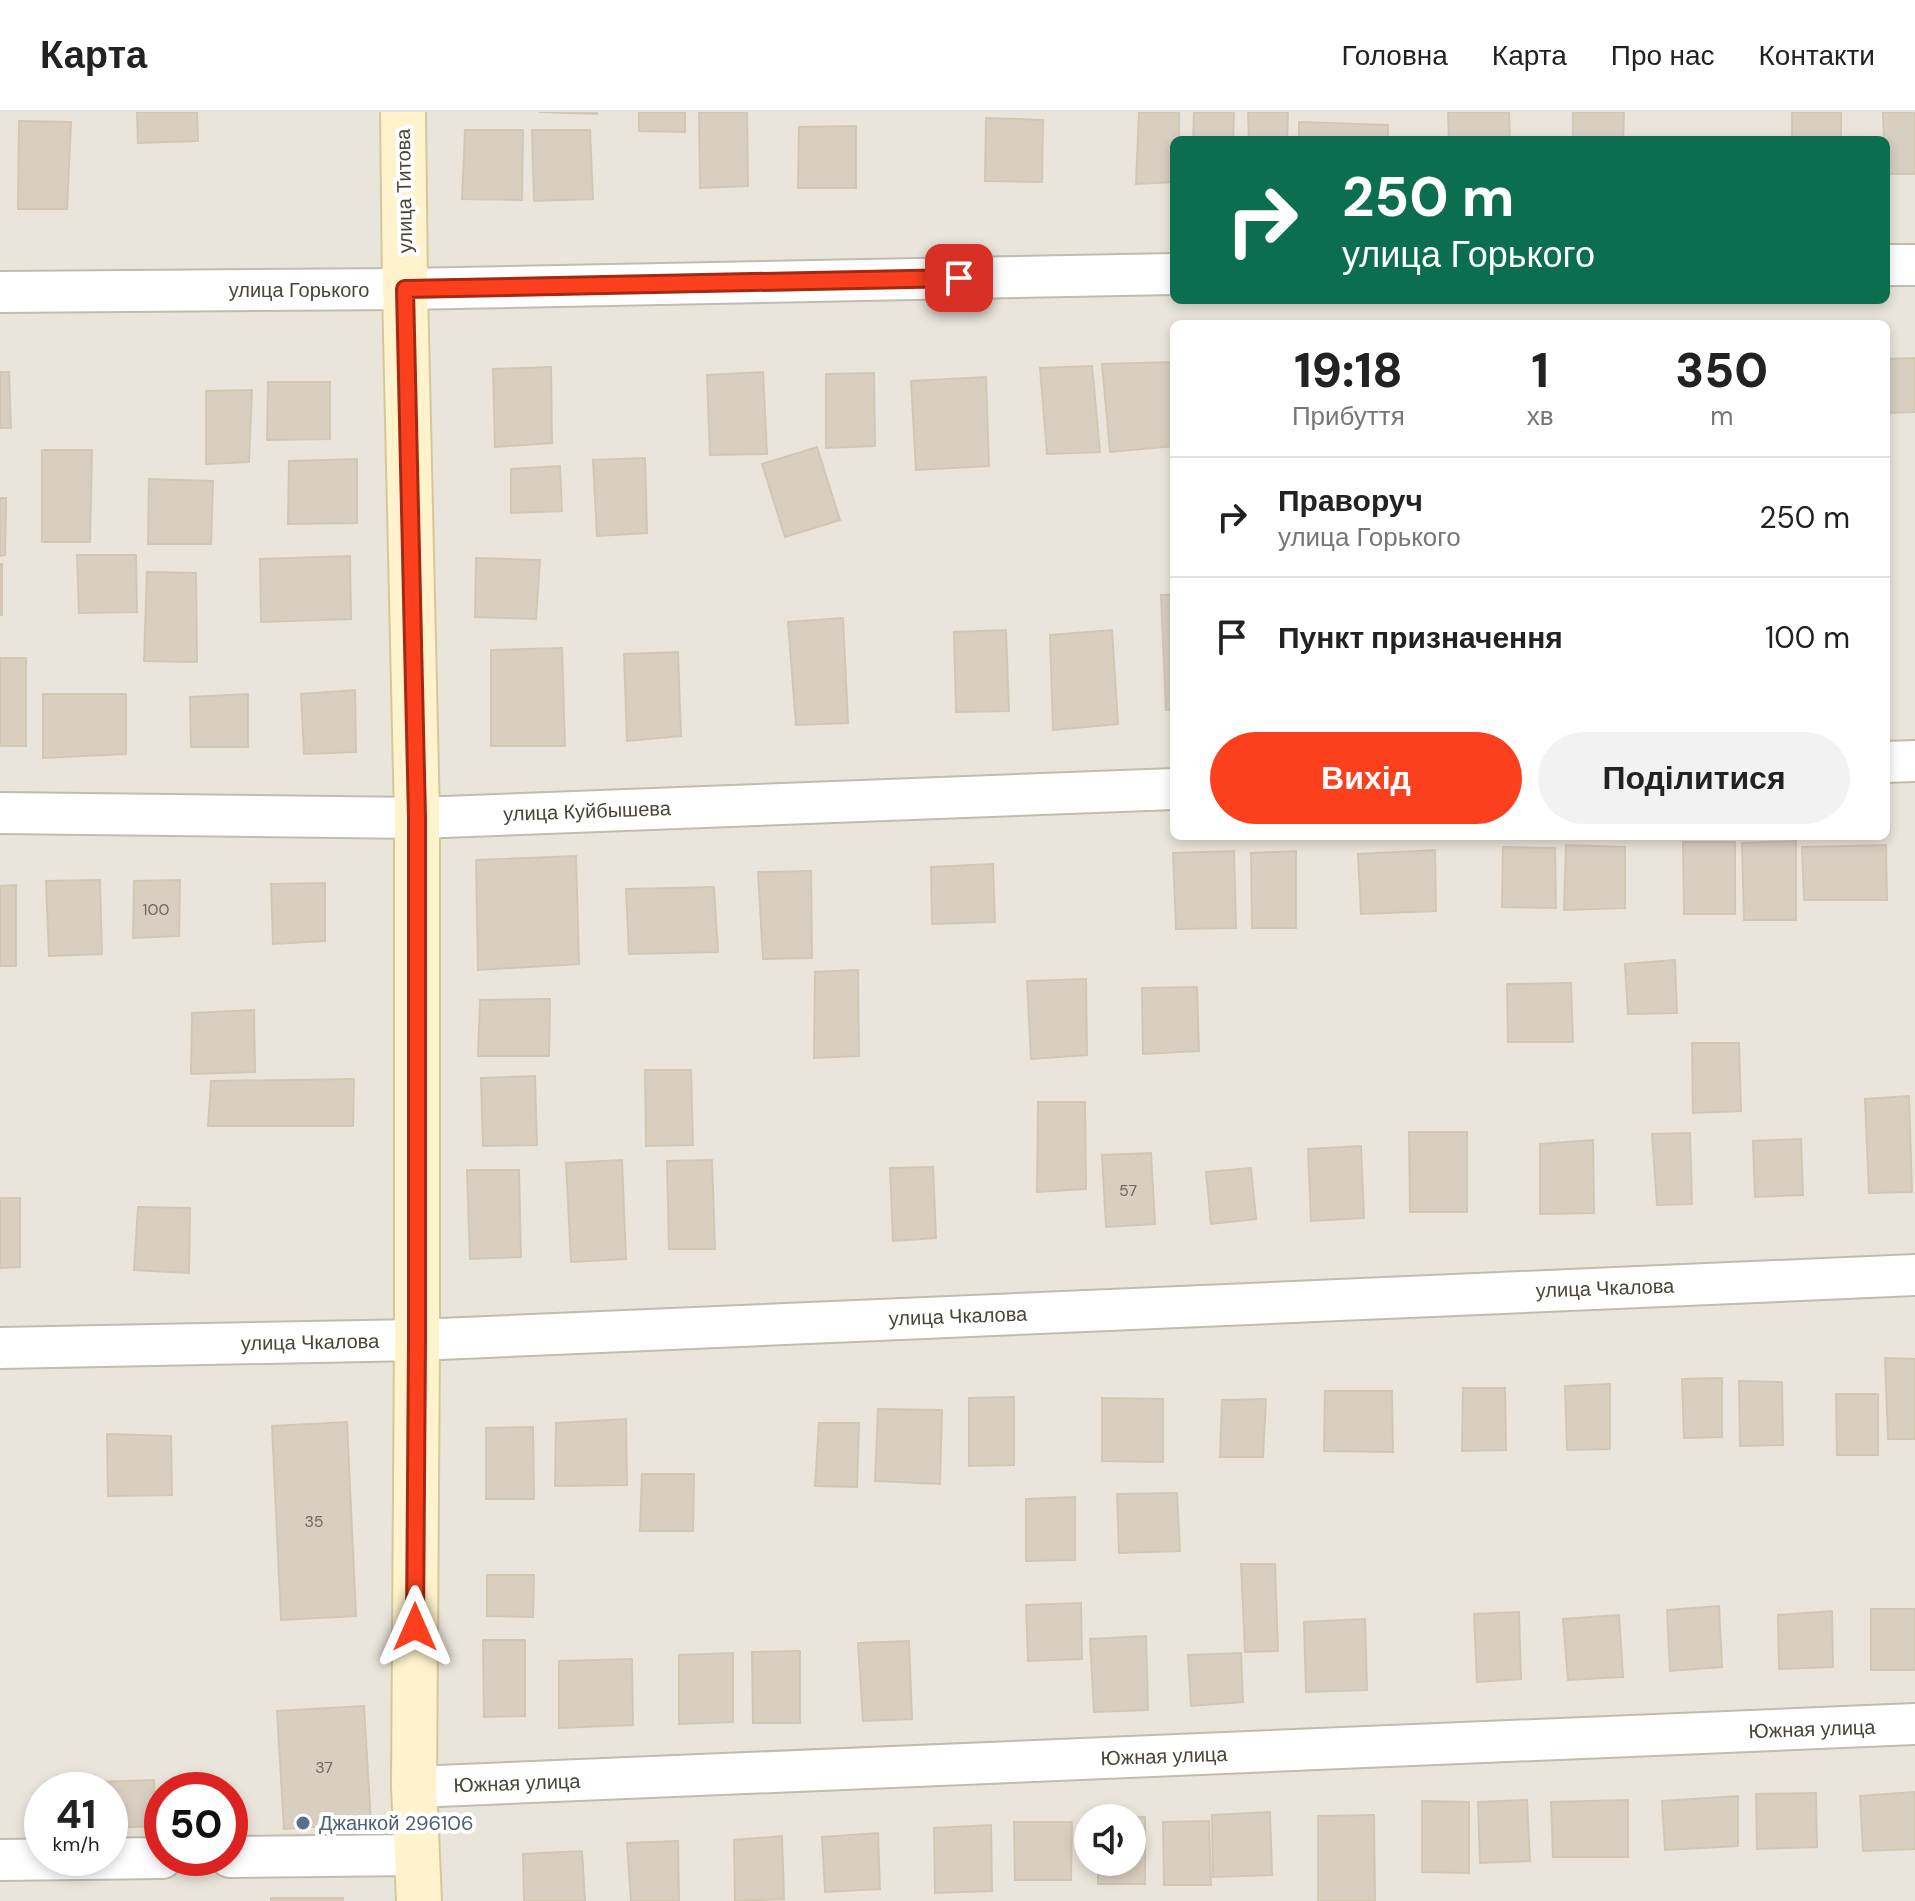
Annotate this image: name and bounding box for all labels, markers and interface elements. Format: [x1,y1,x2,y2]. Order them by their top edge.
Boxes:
text: Карта [40,30,147,80]
text: Головна [1341,37,1448,74]
text: Карта [1492,37,1567,74]
text: Про нас [1611,37,1715,74]
text: Контакти [1759,37,1875,74]
street label: улица Титова [390,128,418,253]
text: 250 m [1342,160,1514,233]
icon: right [1210,168,1314,272]
text: улица Горького [1342,231,1595,278]
pin [925,244,993,312]
icon: arrive [937,256,981,300]
street label: улица Горького [229,277,369,303]
text: 19:18 [1294,339,1403,402]
text: 1 [1531,339,1549,402]
text: 350 [1675,339,1768,402]
text: Прибуття [1292,399,1405,433]
text: хв [1527,399,1553,433]
text: m [1710,399,1733,433]
text: Праворуч [1278,481,1423,520]
icon: right [1210,495,1254,539]
text: 250 m [1759,498,1850,537]
text: улица Горького [1278,520,1461,554]
icon: arrive [1210,615,1254,659]
text: Пункт призначення [1278,618,1563,657]
text: 100 m [1765,618,1850,657]
button: Вихід [1210,732,1522,824]
button: Поділитися [1538,732,1850,824]
street label: улица Куйбышева [503,795,672,827]
house number: 100 [143,899,169,920]
house number: 57 [1119,1180,1137,1201]
street label: улица Чкалова [1535,1273,1676,1303]
street label: улица Чкалова [888,1301,1029,1331]
street label: улица Чкалова [241,1328,380,1356]
house number: 35 [304,1511,324,1532]
position arrow [373,1585,457,1669]
street label: Южная улица [1748,1714,1877,1744]
street label: Южная улица [1100,1741,1229,1771]
house number: 37 [315,1757,333,1778]
street label: Южная улица [453,1768,582,1798]
speed limit sign: 50 [144,1772,248,1876]
text: 41 [56,1788,96,1840]
map controls [1074,1804,1146,1876]
button: sound [1074,1804,1146,1876]
place label: Джанкой 296106 [319,1810,474,1836]
marker: Джанкой 296106 [294,1814,312,1832]
text: km/h [52,1831,100,1857]

